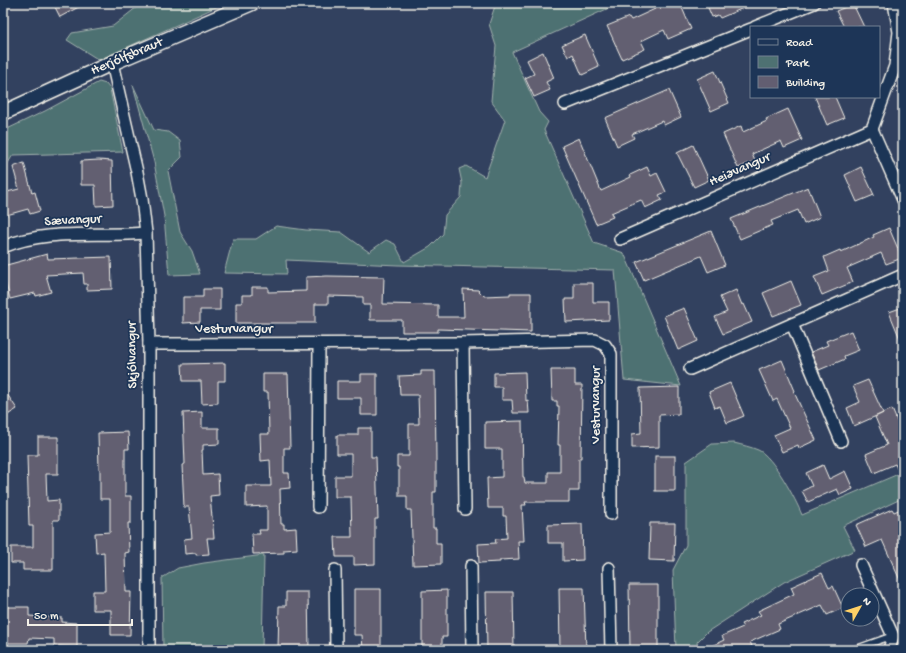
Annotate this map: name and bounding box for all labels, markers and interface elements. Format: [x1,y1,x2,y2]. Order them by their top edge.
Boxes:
legend [750,26,880,98]
street label: Herjólfsbraut [88,34,167,80]
text: Road [786,37,813,51]
text: Park [785,57,811,71]
text: Building [785,77,825,91]
street label: Heiðvangur [707,149,774,191]
street label: Sævangur [44,211,103,231]
street label: Skjólvangur [124,320,142,389]
street label: Vesturvangur [194,321,274,338]
street label: Vesturvangur [588,365,605,445]
north arrow [840,587,880,627]
text: N [859,595,873,609]
scale bar [28,601,132,627]
text: 50 m [34,610,59,624]

